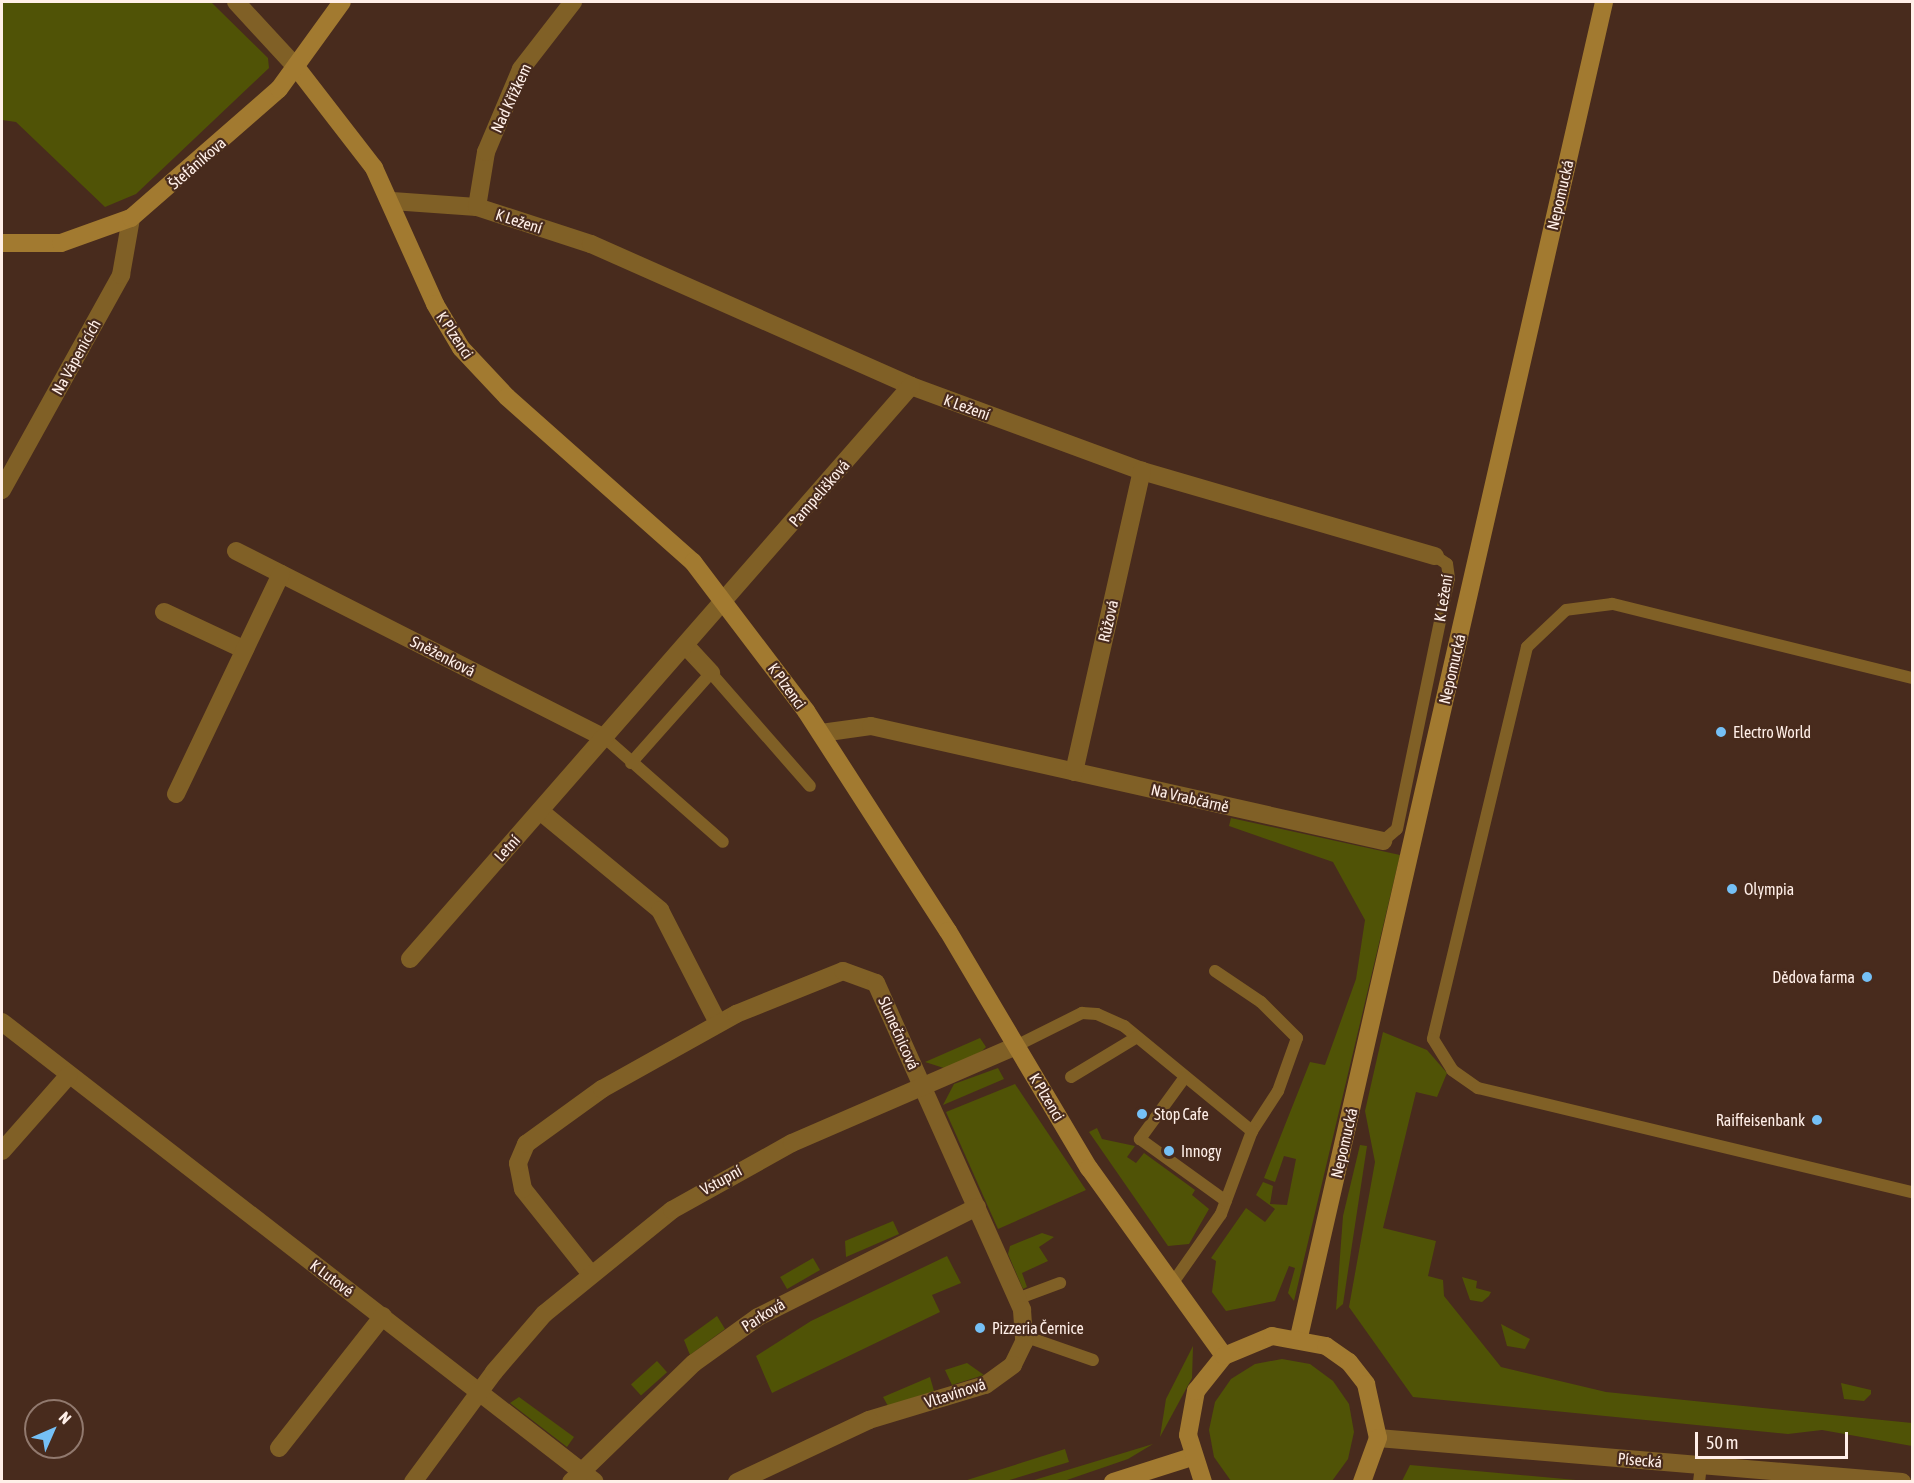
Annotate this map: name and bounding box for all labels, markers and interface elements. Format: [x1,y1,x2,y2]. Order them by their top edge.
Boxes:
street label: Nad Křížkem [487,60,535,136]
street label: Štefánikova [164,133,230,193]
street label: Nepomucká [1543,158,1577,232]
street label: K Ležení [493,204,545,238]
street label: K Plzenci [432,308,478,362]
street label: Na Vápenicích [47,316,105,398]
street label: K Ležení [941,390,993,424]
street label: Pampelišková [785,455,853,531]
street label: K Ležení [1430,573,1456,623]
street label: Růžová [1094,598,1122,644]
street label: Sněženková [407,631,479,681]
street label: Nepomucká [1435,632,1469,706]
street label: K Plzenci [764,659,810,713]
place label: Electro World [1733,722,1811,742]
marker: Electro World [1714,725,1728,739]
street label: Na Vrabčárně [1149,780,1231,816]
street label: Letní [490,831,524,865]
place label: Olympia [1744,879,1794,899]
marker: Olympia [1725,882,1739,896]
place label: Dědova farma [1772,967,1855,987]
marker: Dědova farma [1860,970,1874,984]
street label: Slunečnicová [874,993,924,1073]
street label: K Plzenci [1025,1070,1069,1124]
place label: Stop Cafe [1154,1104,1209,1124]
street label: Nepomucká [1327,1106,1361,1180]
marker: Stop Cafe [1135,1107,1149,1121]
place label: Raiffeisenbank [1716,1110,1805,1130]
marker: Raiffeisenbank [1810,1113,1824,1127]
place label: Innogy [1181,1141,1222,1161]
marker: Innogy [1162,1144,1176,1158]
street label: Vstupní [697,1161,745,1199]
street label: K Lutové [306,1255,358,1301]
street label: Parková [738,1294,788,1336]
place label: Pizzeria Černice [992,1318,1084,1338]
marker: Pizzeria Černice [973,1321,987,1335]
street label: Vltavínová [922,1374,988,1412]
north arrow [24,1399,84,1459]
text: N [56,1408,75,1427]
scale bar [1698,1420,1851,1458]
text: 50 m [1706,1432,1738,1453]
street label: Písecká [1617,1449,1663,1471]

